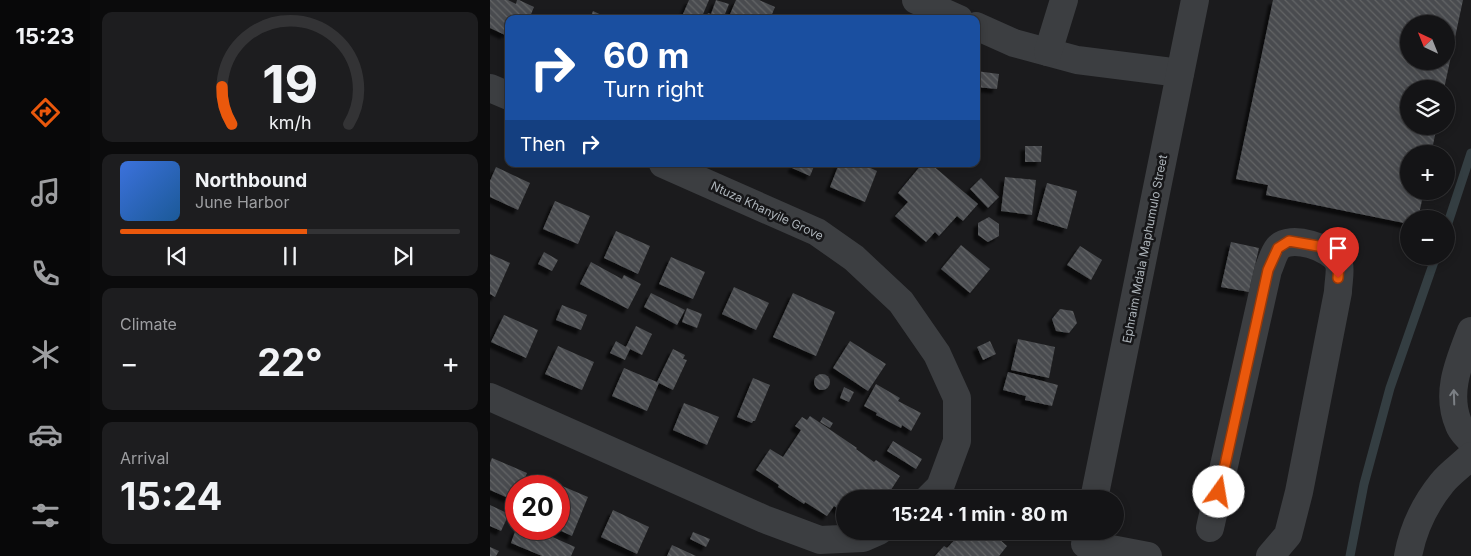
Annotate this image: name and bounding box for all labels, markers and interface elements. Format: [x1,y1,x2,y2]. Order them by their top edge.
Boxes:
north arrow [1400,15,1455,70]
map controls [1400,15,1455,265]
text: 15:23 [16,23,74,49]
text: 60 m [603,34,690,76]
icon: right [520,35,585,100]
text: 19 [262,53,318,116]
text: Turn right [603,76,704,102]
button: layers [1400,80,1455,135]
icon: directions [28,95,63,130]
text: km/h [269,112,311,133]
icon: right [576,130,604,158]
text: Then [520,133,566,156]
button: + [1400,145,1455,200]
street label: Ephraim Mdala Maphumulo Street [1119,153,1170,344]
text: Northbound [195,169,307,192]
icon: music [28,175,63,210]
street label: Ntuza Khanyile Grove [709,178,826,243]
text: June Harbor [195,192,289,212]
button: − [1400,210,1455,265]
pin [1317,227,1359,278]
icon: arrive [1324,234,1352,262]
icon: previous [163,242,191,270]
icon: pause [276,242,304,270]
icon: next [389,242,417,270]
icon: phone [28,256,63,291]
text: Climate [120,314,177,334]
icon: climate [28,337,63,372]
text: 22° [257,339,323,385]
text: − [120,346,139,380]
text: + [441,346,460,380]
one-way arrow [1449,389,1458,405]
icon: car [28,417,63,452]
text: Arrival [120,448,169,468]
position arrow [1192,465,1244,517]
text: 15:24 [120,473,222,519]
speed limit sign: 20 [505,475,570,540]
icon: filters [28,498,63,533]
text: 15:24 · 1 min · 80 m [892,503,1068,526]

